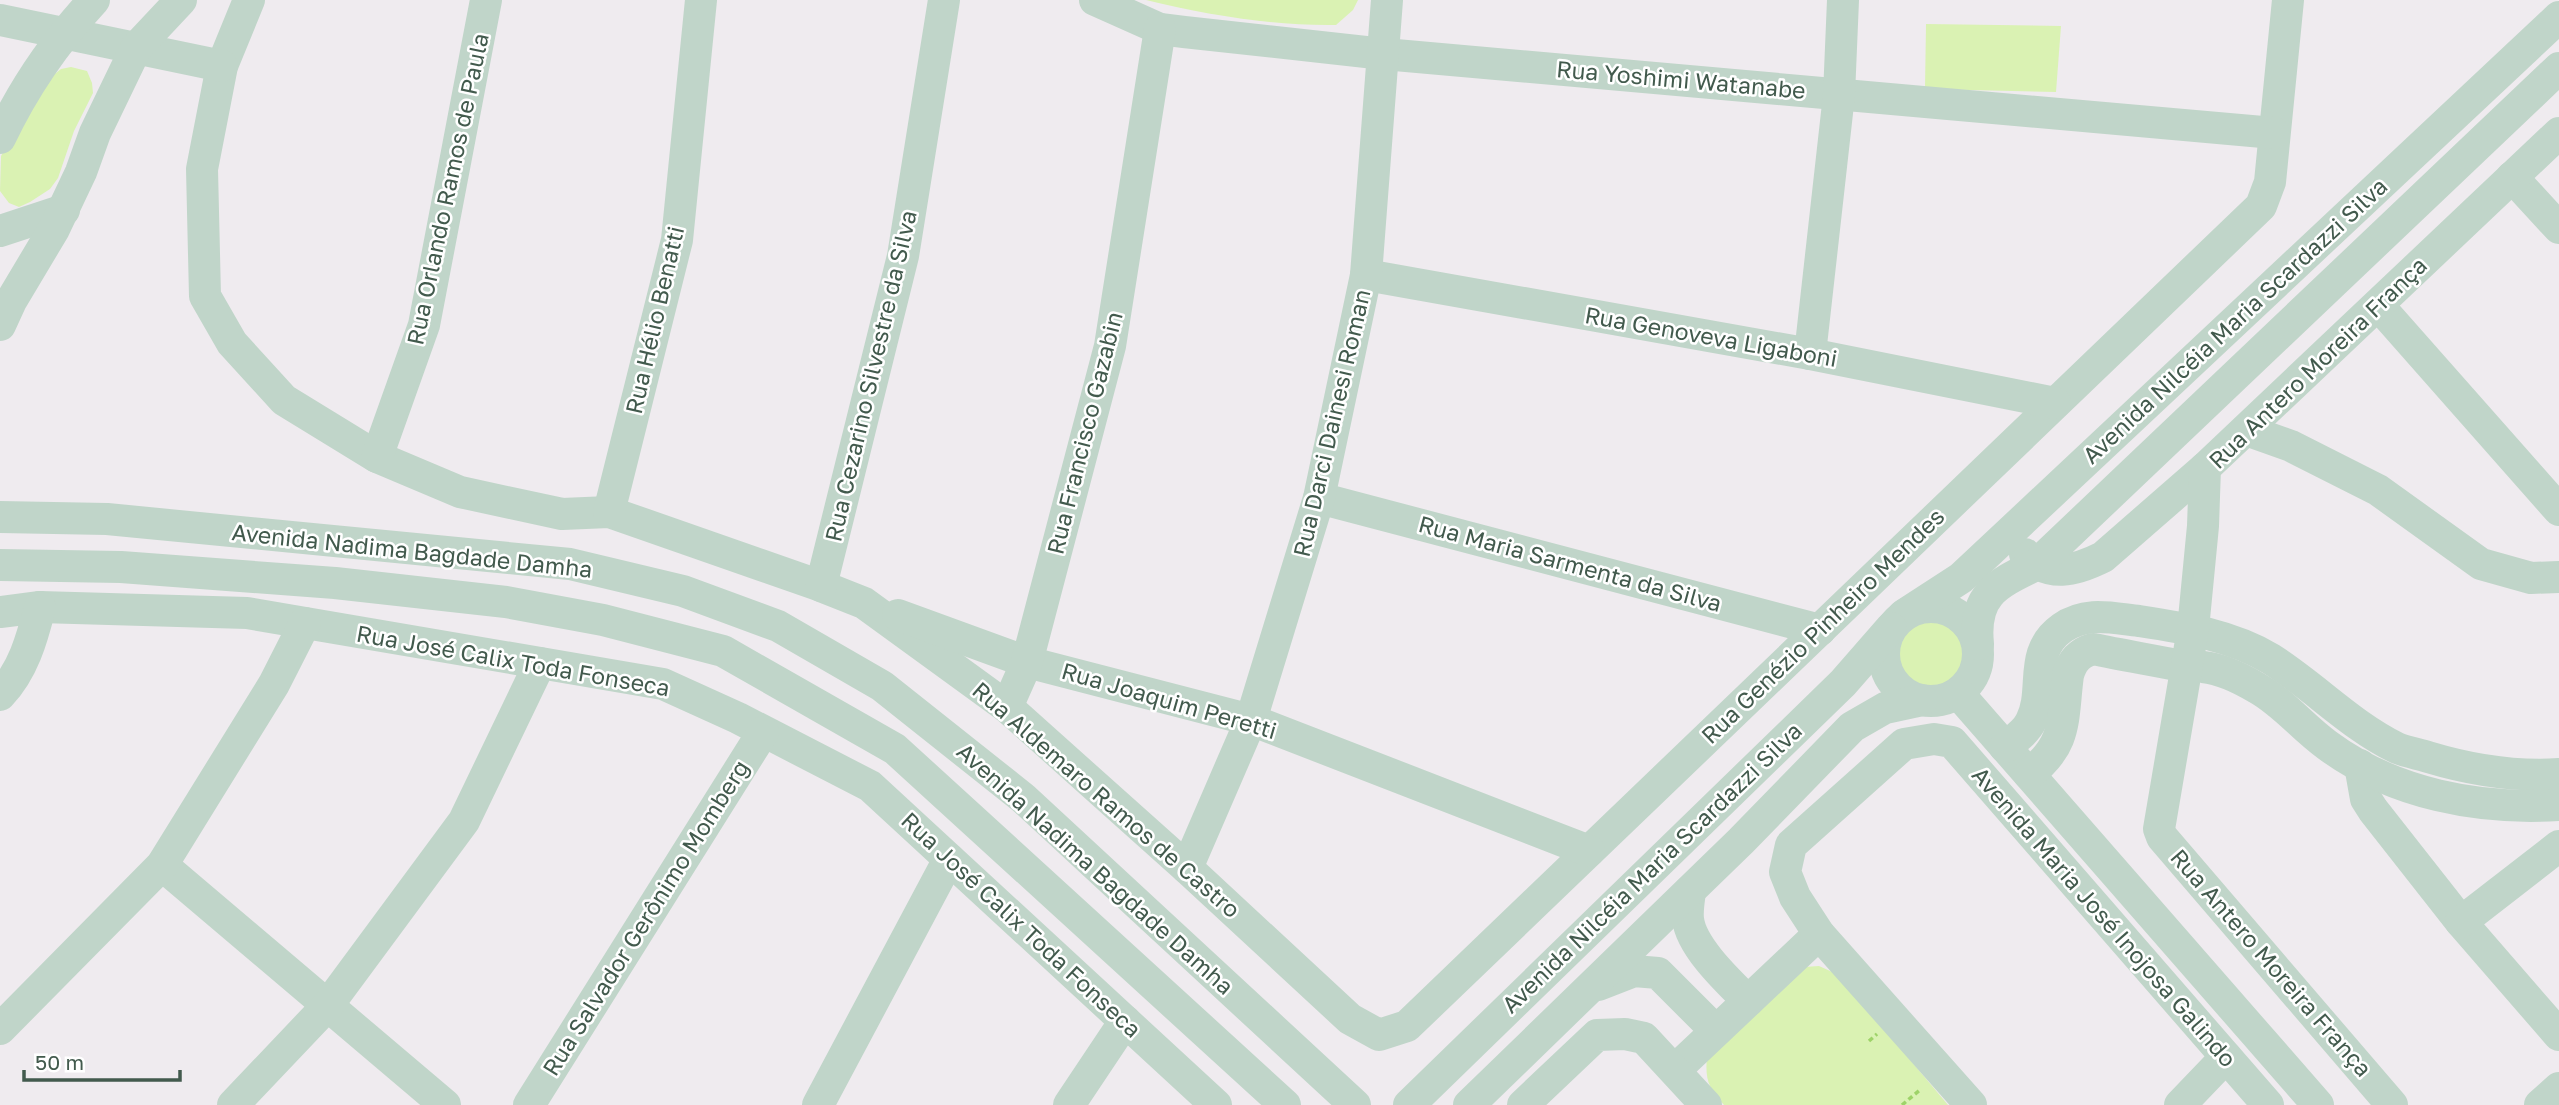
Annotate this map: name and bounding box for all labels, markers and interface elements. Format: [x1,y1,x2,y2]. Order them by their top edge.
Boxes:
street label: Rua Orlando Ramos de Paula [400,30,494,347]
street label: Rua Yoshimi Watanabe [1555,54,1807,104]
street label: Avenida Nilcéia Maria Scardazzi Silva [2076,172,2392,469]
street label: Rua Cezarino Silvestre da Silva [818,207,922,544]
street label: Rua Hélio Benatti [619,223,689,416]
street label: Rua Antero Moreira França [2202,251,2432,474]
street label: Rua Darci Dainesi Roman [1287,286,1375,559]
street label: Rua Genoveva Ligaboni [1583,300,1840,372]
street label: Rua Francisco Gazabin [1040,309,1128,557]
street label: Rua Genézio Pinheiro Mendes [1695,502,1949,749]
street label: Rua Maria Sarmenta da Silva [1416,509,1725,617]
street label: Avenida Nadima Bagdade Damha [230,517,594,583]
street label: Rua José Calix Toda Fonseca [354,619,672,701]
street label: Rua Joaquim Peretti [1059,656,1280,744]
street label: Rua Aldemaro Ramos de Castro [967,675,1246,923]
street label: Avenida Nilcéia Maria Scardazzi Silva [1496,716,1807,1018]
street label: Avenida Nadima Bagdade Damha [952,737,1240,1000]
street label: Rua Salvador Gerônimo Momberg [536,754,754,1080]
street label: Avenida Maria José Inojosa Galindo [1967,761,2243,1072]
street label: Rua José Calix Toda Fonseca [896,806,1147,1043]
street label: Rua Antero Moreira França [2165,843,2378,1082]
scale bar [24,1038,180,1082]
text: 50 m [35,1049,84,1075]

